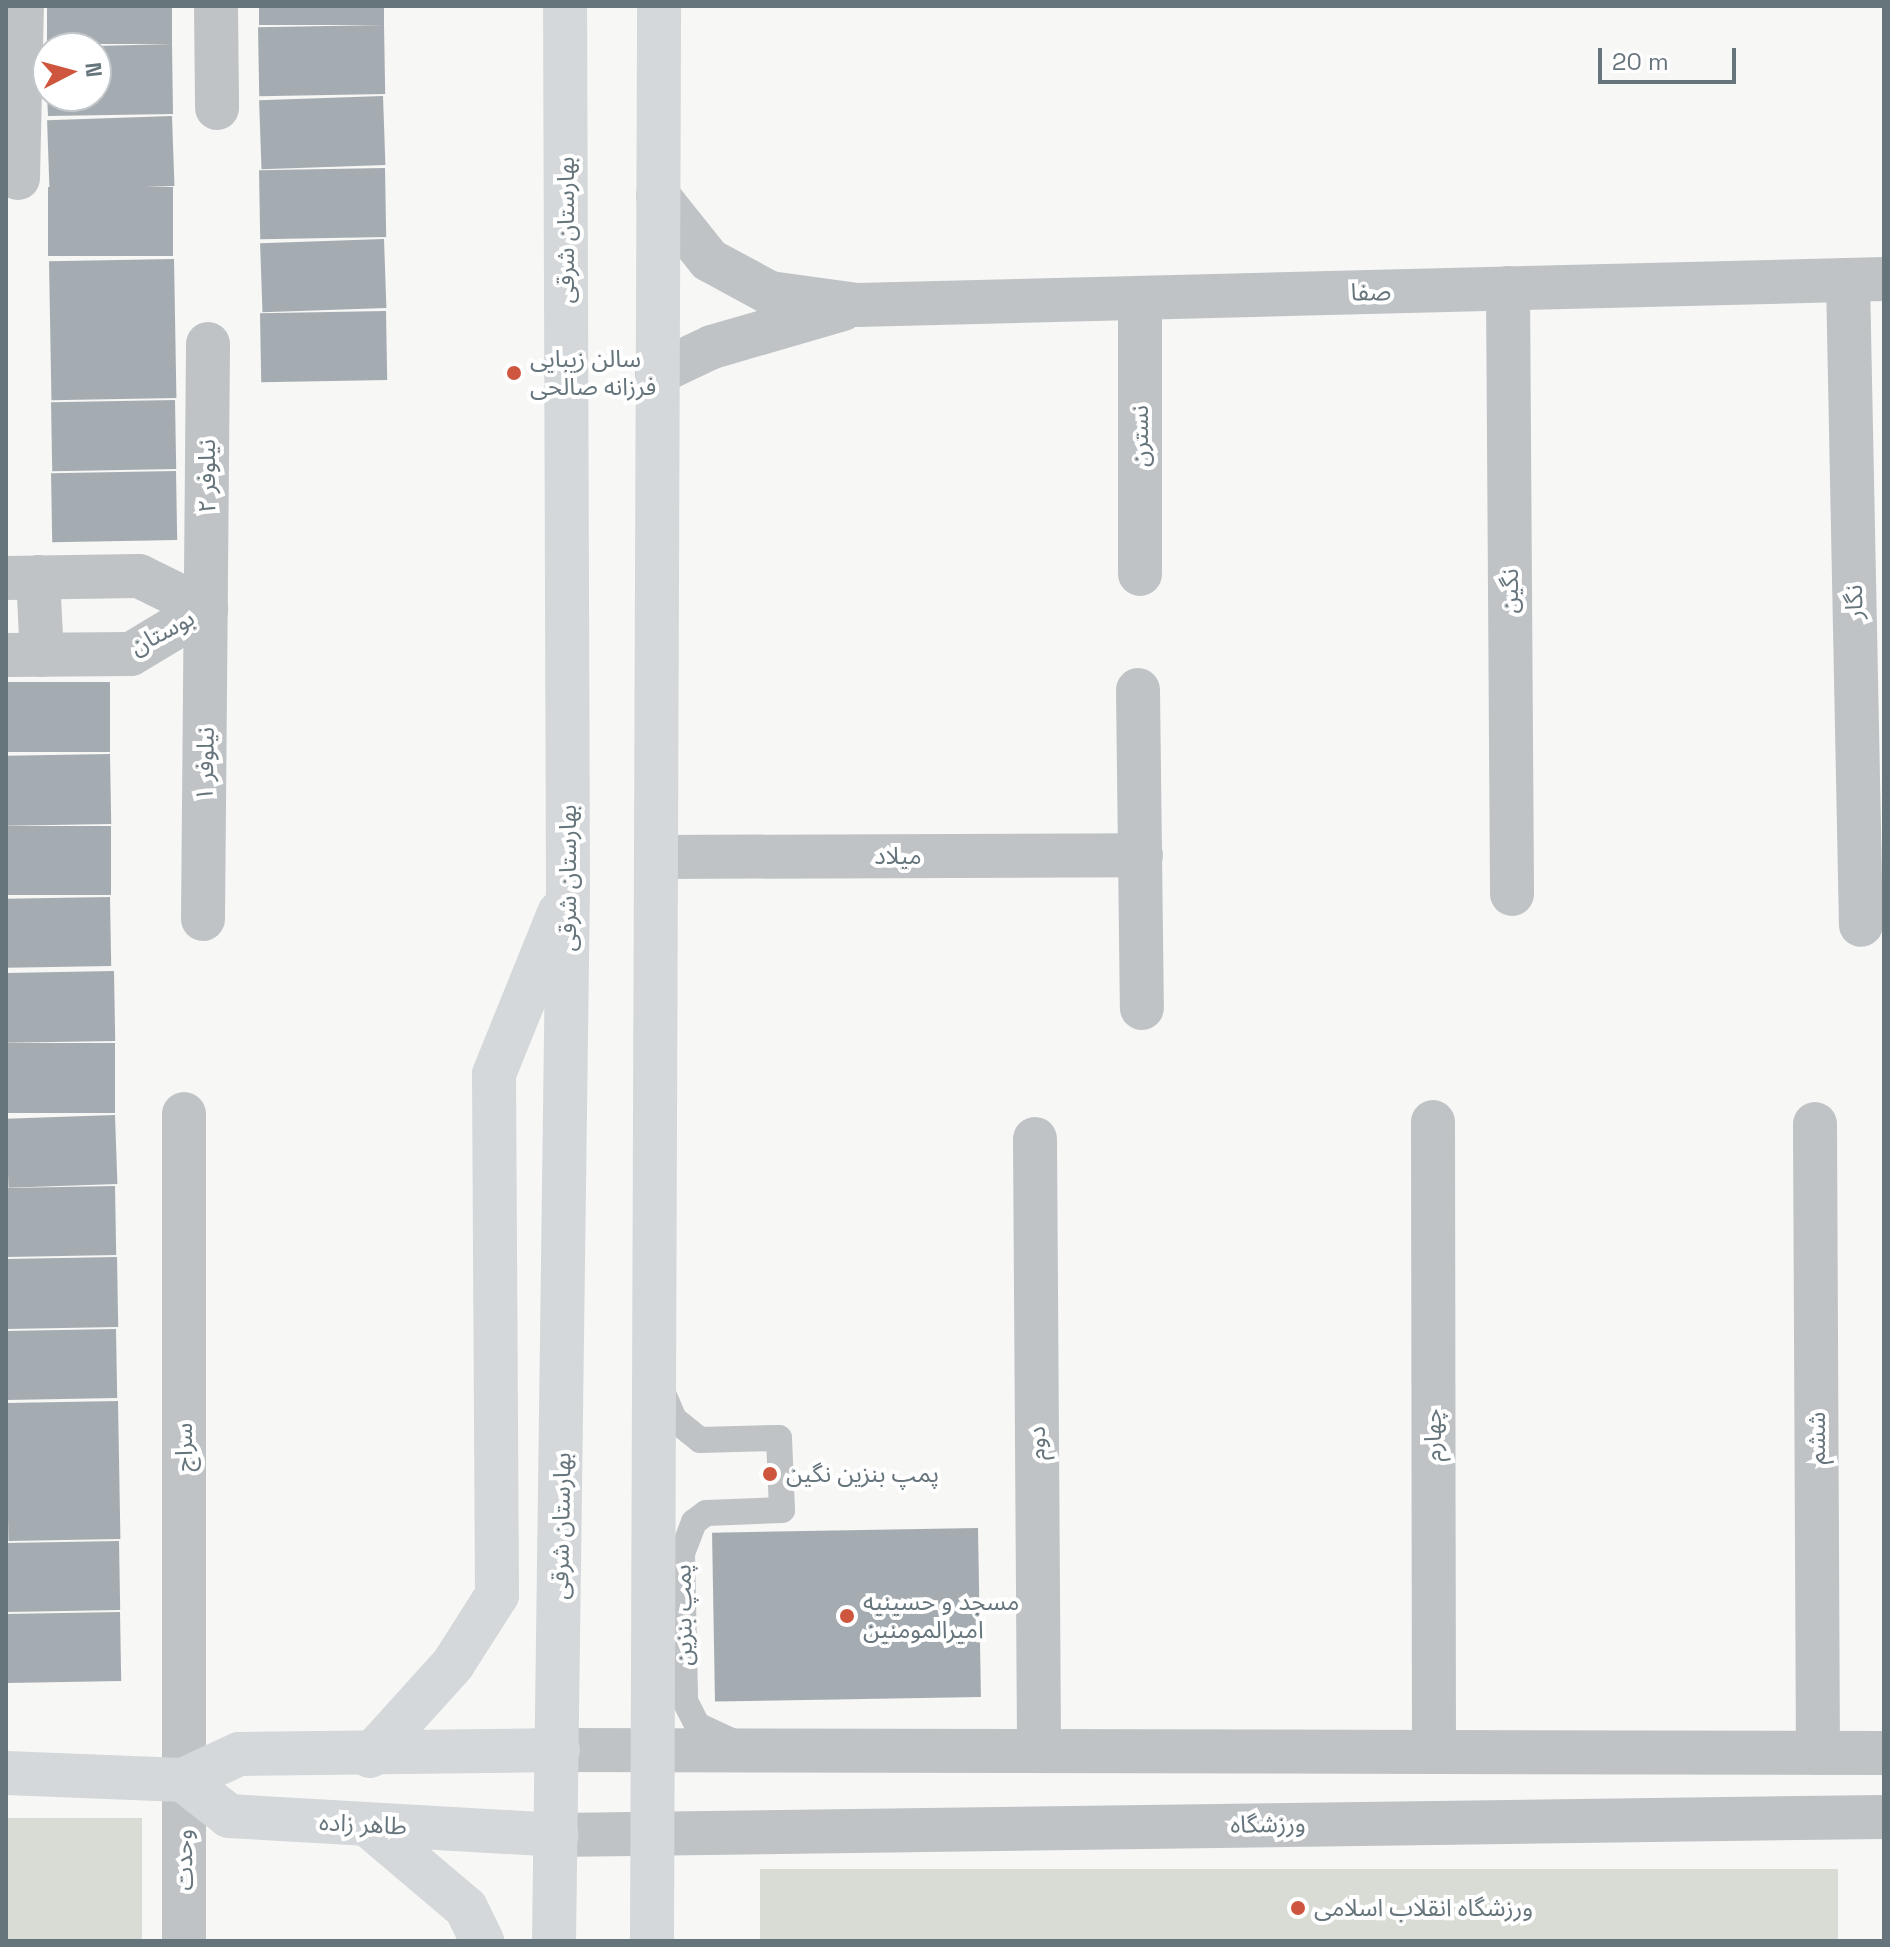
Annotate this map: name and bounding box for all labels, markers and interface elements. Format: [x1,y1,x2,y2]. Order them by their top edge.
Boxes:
north arrow [32,32,112,112]
scale bar [1602,32,1740,82]
text: 20 m [1612,46,1669,77]
text: N [79,61,109,78]
street label: بهارستان شرقی [552,156,580,304]
street label: صفا [1350,277,1392,307]
place label: سالن زیبایی فرزانه صالحی [530,345,656,401]
marker: سالن زیبایی فرزانه صالحی [505,364,523,382]
street label: نسترن [1126,405,1154,467]
street label: نیلوفر ۲ [193,439,221,513]
street label: نگین [1496,568,1524,614]
street label: نگار [1839,585,1869,619]
street label: بوستان [125,603,199,661]
street label: نیلوفر ۱ [190,727,220,801]
street label: بهارستان شرقی [554,804,582,952]
street label: میلاد [874,842,922,870]
street label: چهارم [1419,1409,1447,1461]
street label: ششم [1803,1412,1831,1464]
street label: سراج [170,1423,198,1471]
street label: دوم [1023,1426,1051,1460]
street label: بهارستان شرقی [545,1452,577,1600]
place label: پمپ بنزین نگین [786,1460,939,1488]
marker: پمپ بنزین نگین [761,1465,779,1483]
street label: پمپ بنزین [668,1564,698,1666]
place label: مسجد و حسینیه امیرالمومنین [863,1588,1019,1644]
marker: مسجد و حسینیه امیرالمومنین [838,1607,856,1625]
street label: طاهر زاده [318,1807,408,1841]
street label: ورزشگاه [1230,1809,1306,1839]
street label: وحدت [169,1829,199,1891]
place label: ورزشگاه انقلاب اسلامی [1314,1894,1533,1922]
marker: ورزشگاه انقلاب اسلامی [1289,1899,1307,1917]

